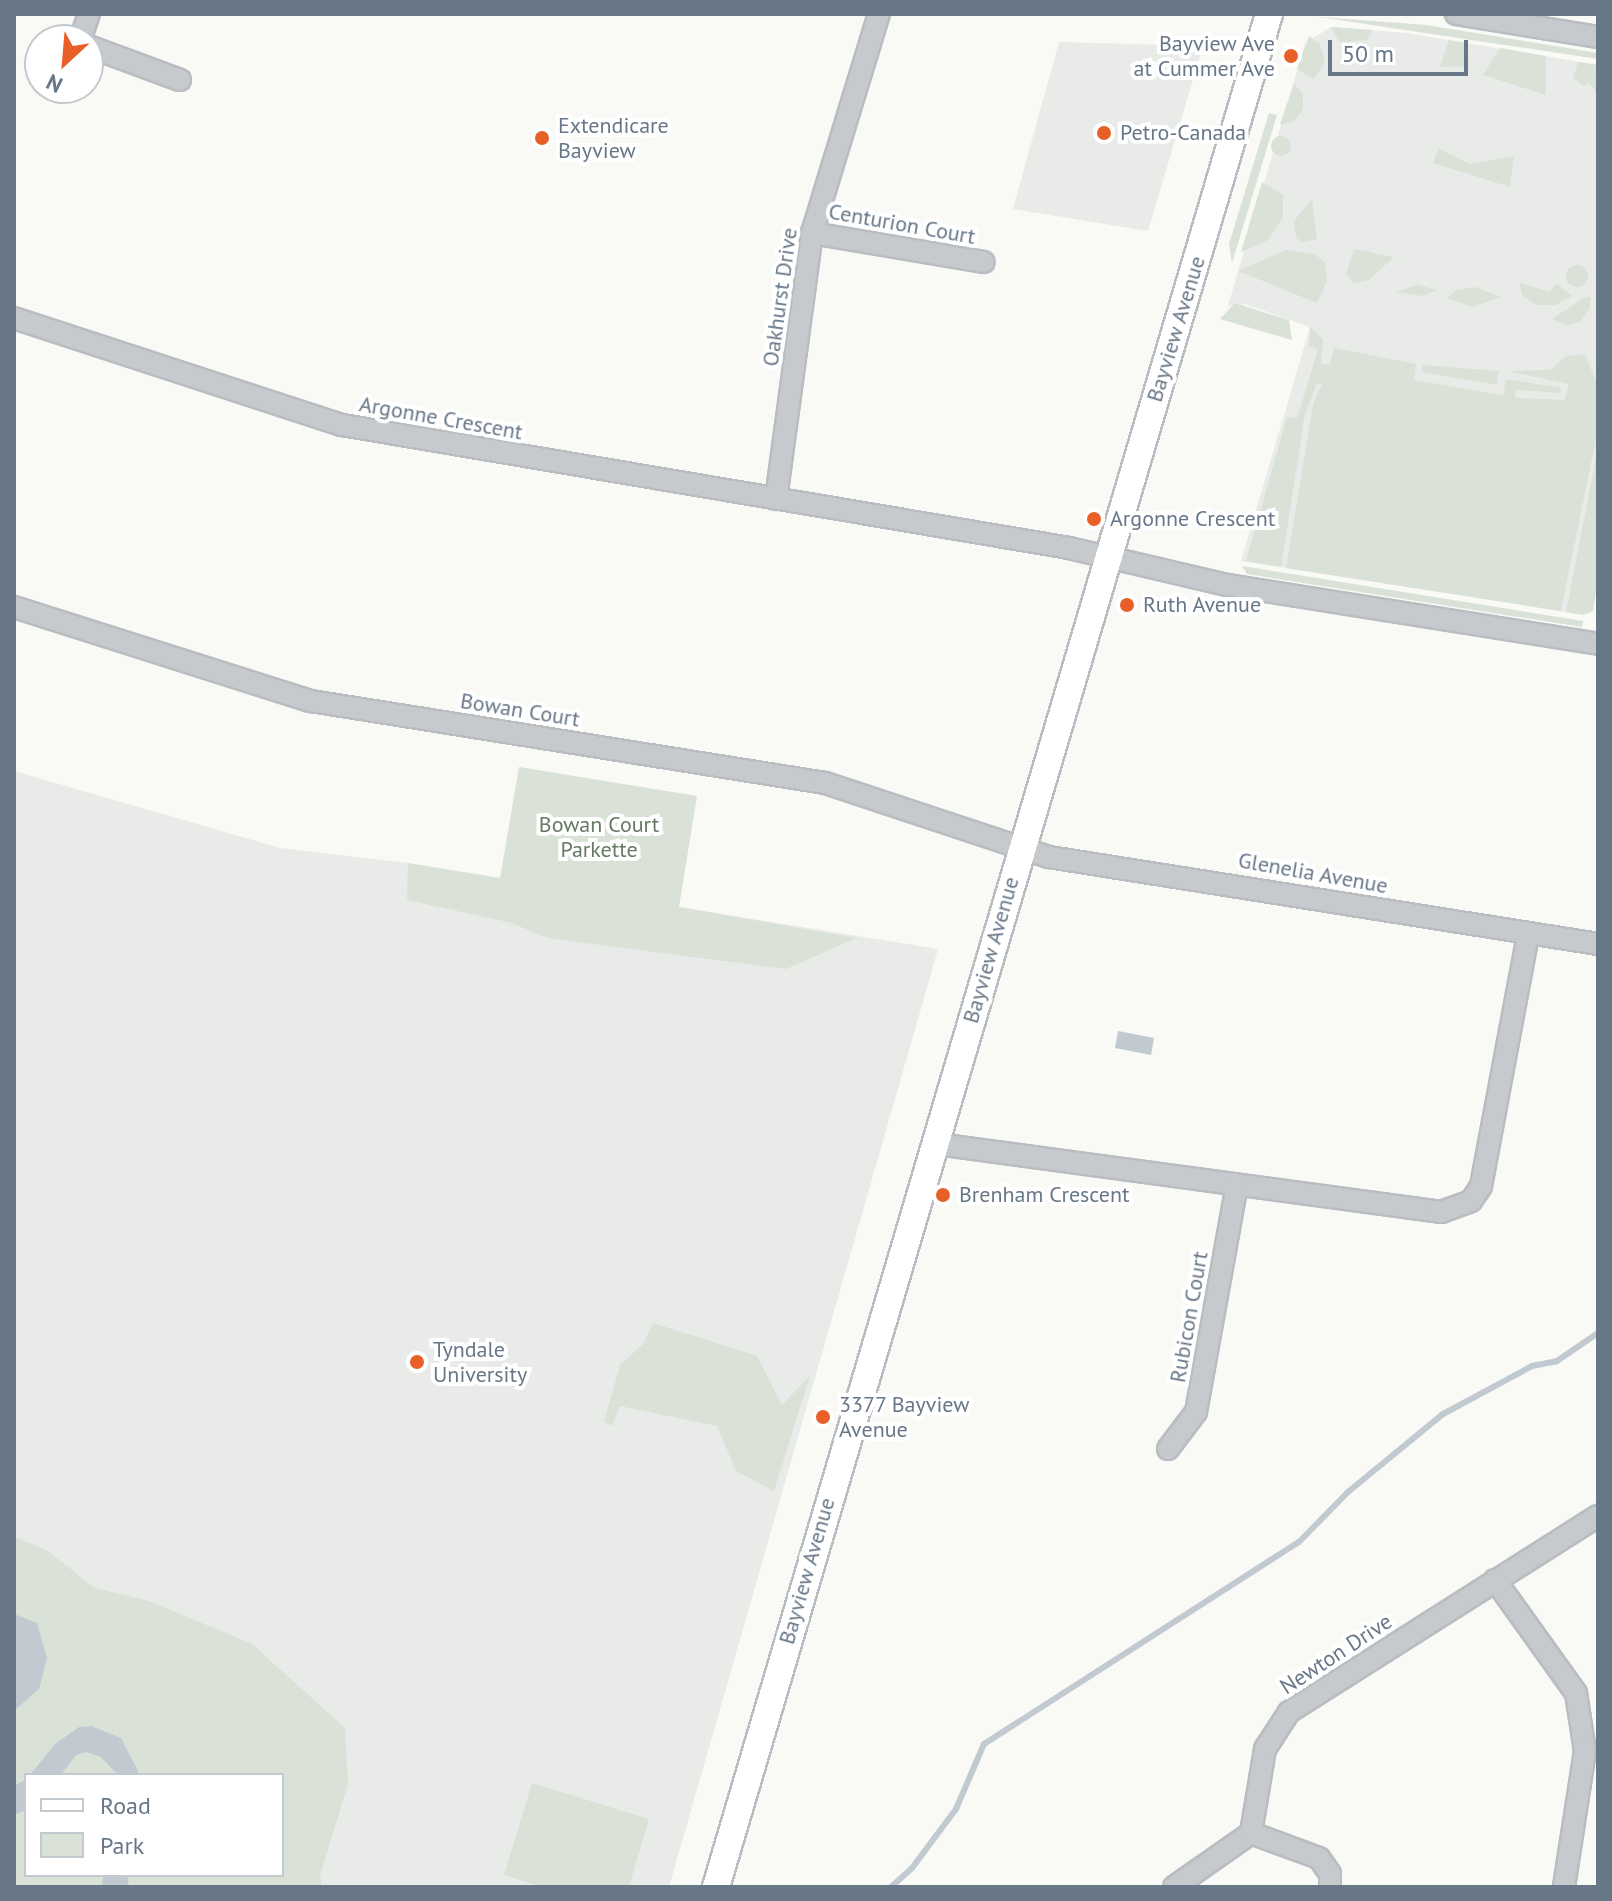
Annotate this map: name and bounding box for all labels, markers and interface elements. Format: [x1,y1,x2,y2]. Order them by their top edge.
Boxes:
north arrow [24,24,104,104]
scale bar [1332,24,1472,74]
place label: Bayview Ave at Cummer Ave [1133,30,1275,82]
text: 50 m [1342,38,1394,69]
marker: Bayview Ave at Cummer Ave [1282,47,1300,65]
text: N [42,68,67,100]
place label: Extendicare Bayview [558,112,669,164]
place label: Petro-Canada [1120,120,1246,146]
marker: Petro-Canada [1095,124,1113,142]
marker: Extendicare Bayview [533,129,551,147]
street label: Centurion Court [827,198,977,250]
street label: Oakhurst Drive [757,226,803,368]
street label: Bayview Avenue [1141,252,1211,406]
street label: Argonne Crescent [357,391,525,445]
place label: Argonne Crescent [1110,506,1275,532]
marker: Argonne Crescent [1085,510,1103,528]
place label: Ruth Avenue [1143,592,1262,618]
marker: Ruth Avenue [1118,596,1136,614]
street label: Bowan Court [458,688,582,732]
park label: Bowan Court Parkette [539,811,659,862]
street label: Glenelia Avenue [1236,847,1390,899]
street label: Bayview Avenue [957,873,1025,1027]
place label: Brenham Crescent [959,1182,1129,1208]
marker: Brenham Crescent [934,1186,952,1204]
street label: Rubicon Court [1164,1249,1214,1385]
place label: Tyndale University [433,1336,527,1388]
marker: Tyndale University [408,1353,426,1371]
place label: 3377 Bayview Avenue [839,1391,971,1442]
marker: 3377 Bayview Avenue [814,1408,832,1426]
street label: Bayview Avenue [773,1494,841,1648]
street label: Newton Drive [1275,1608,1397,1700]
legend [24,1773,284,1877]
text: Road [100,1790,151,1821]
text: Park [100,1830,144,1861]

